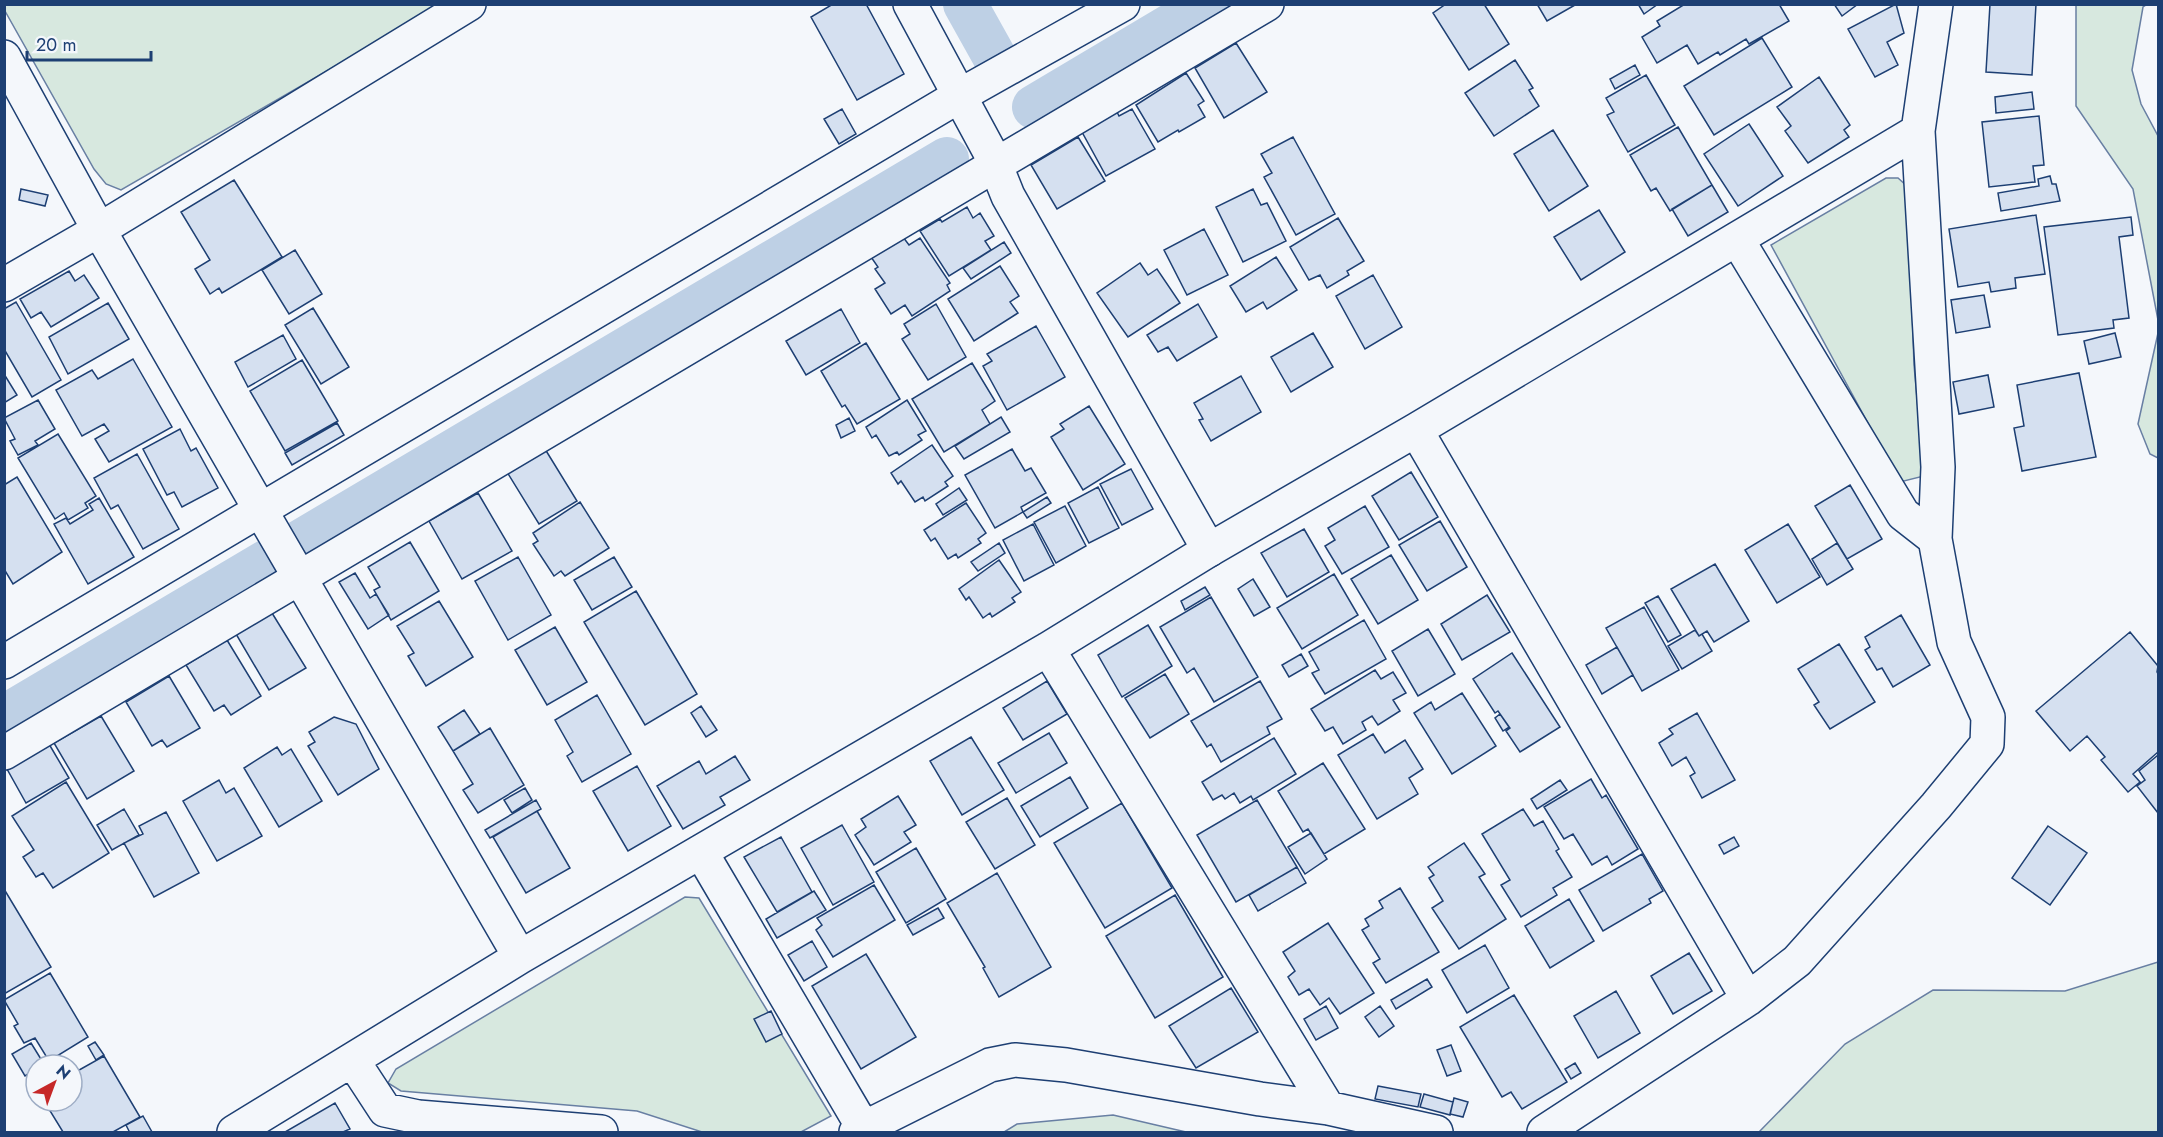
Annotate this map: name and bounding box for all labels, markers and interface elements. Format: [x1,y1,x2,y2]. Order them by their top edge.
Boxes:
scale bar [27,24,152,62]
text: 20 m [36,32,76,58]
north arrow [24,1053,84,1113]
text: N [51,1059,76,1085]

